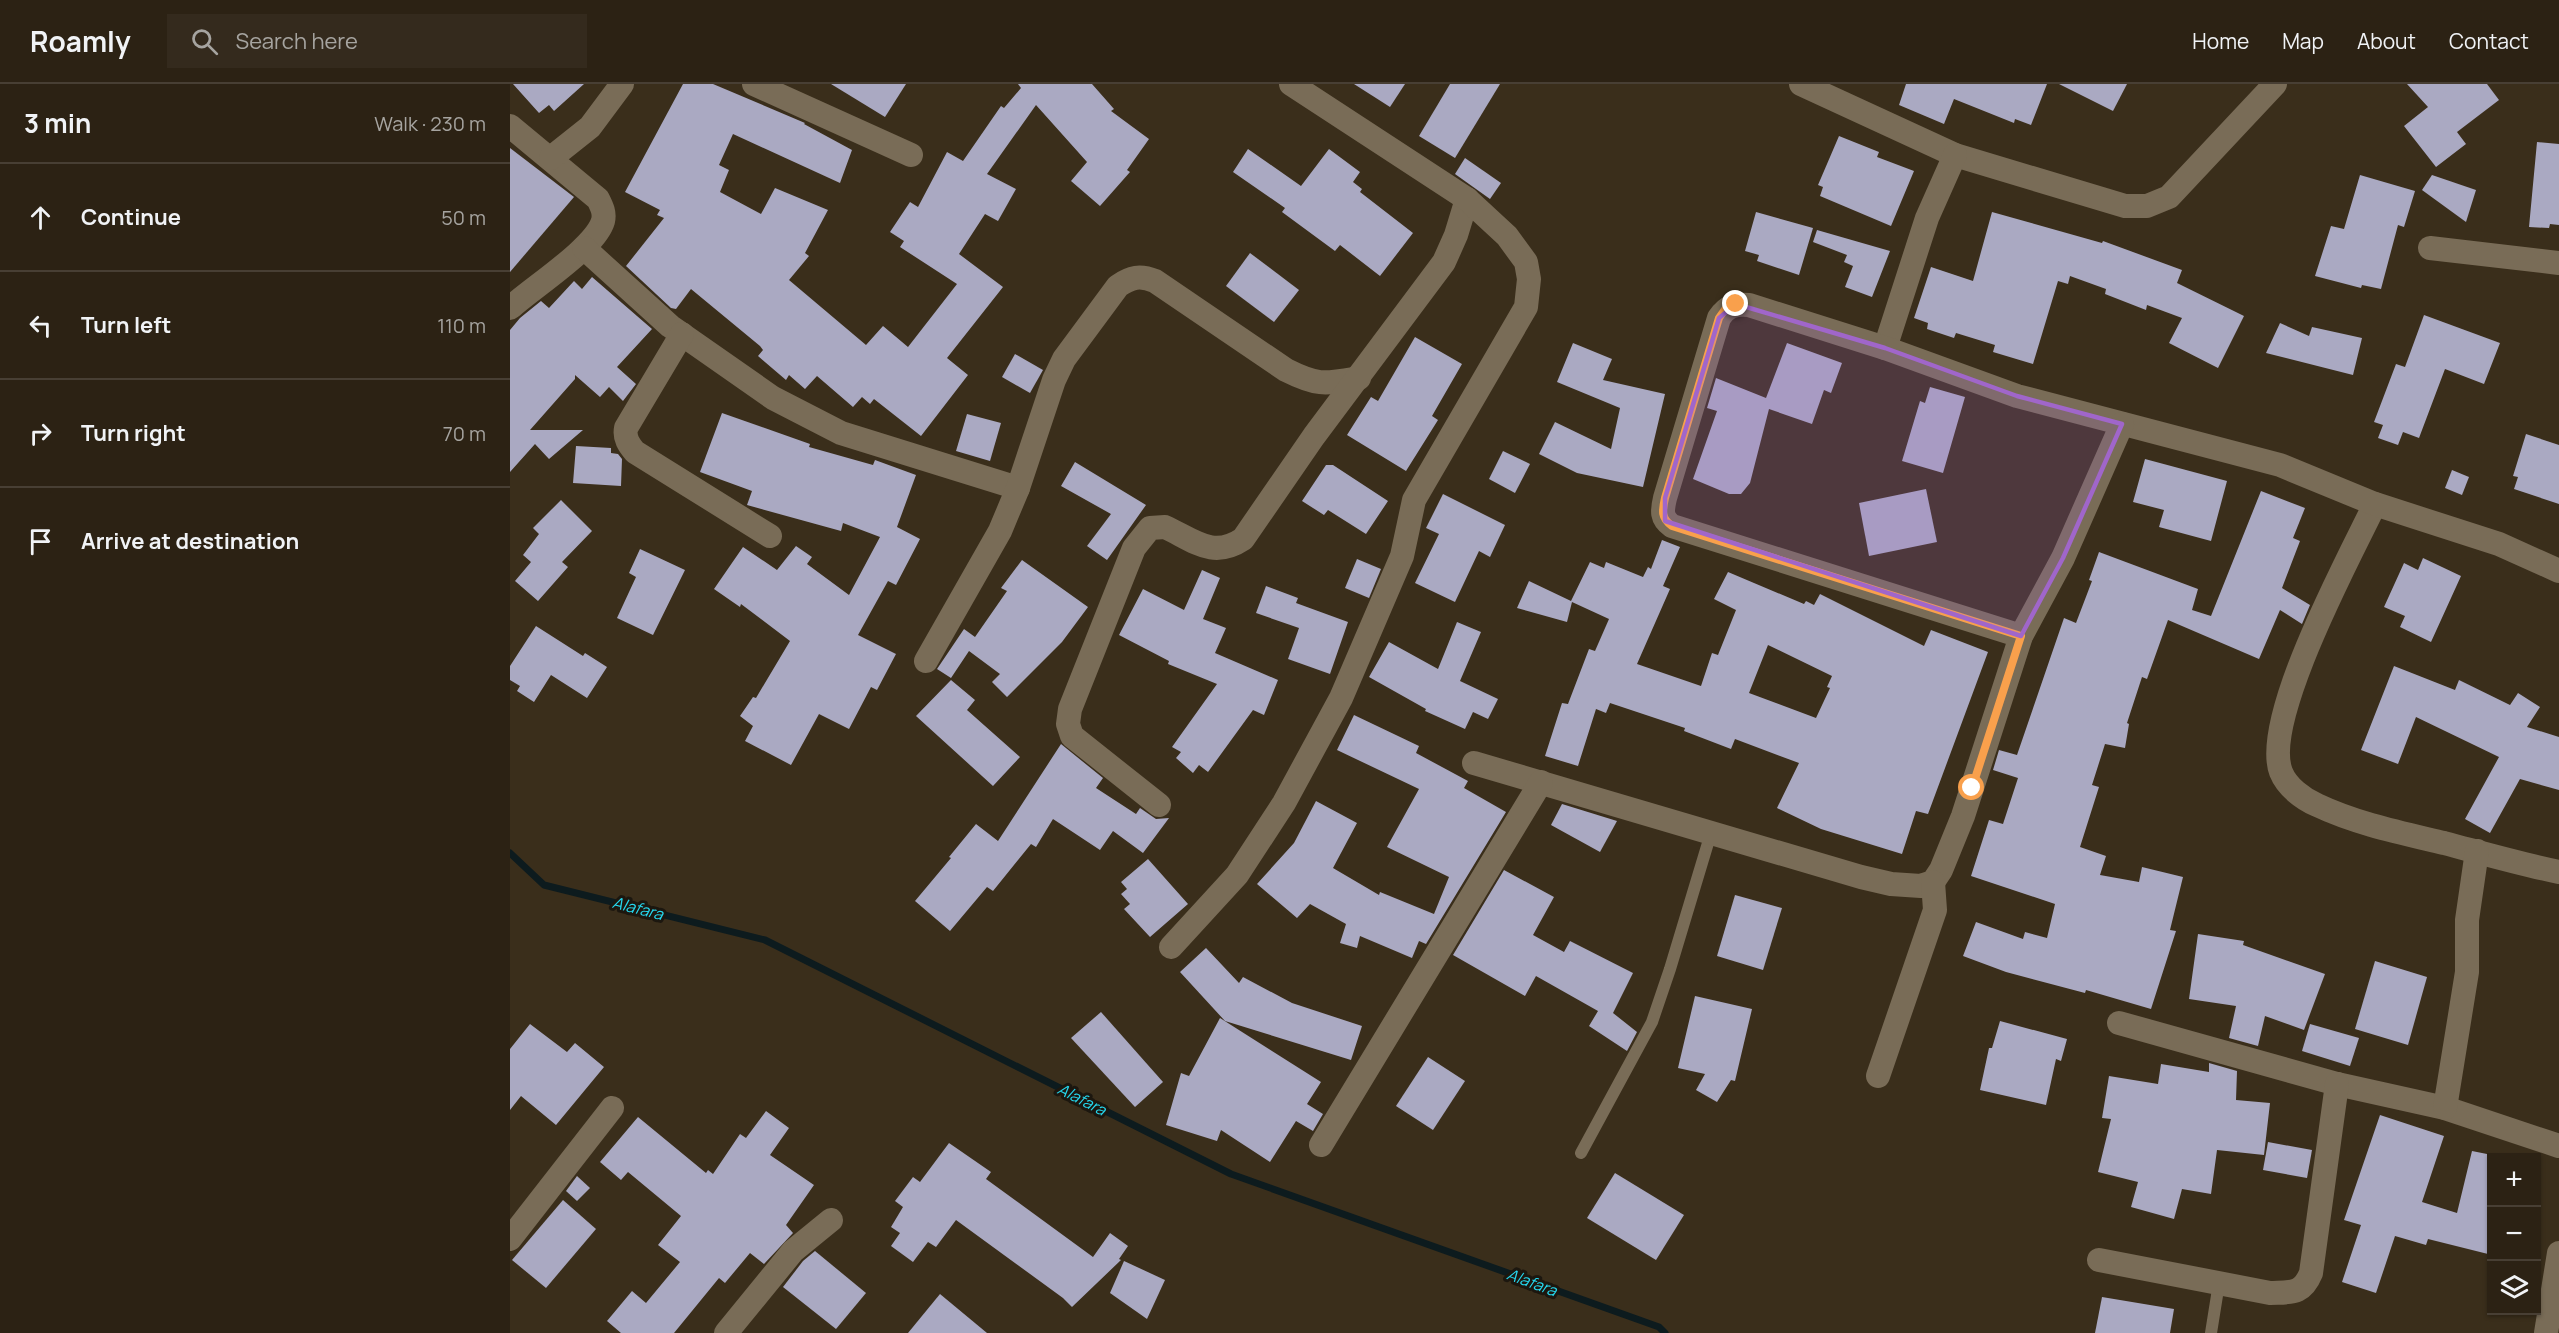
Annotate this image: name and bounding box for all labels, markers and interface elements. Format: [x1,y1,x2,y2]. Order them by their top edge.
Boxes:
search box [167,14,587,68]
text: Roamly [30,22,131,60]
icon: search [188,25,221,58]
text: Search here [236,26,358,56]
text: Home [2192,27,2249,55]
text: Map [2282,27,2324,55]
text: About [2357,27,2416,55]
text: Contact [2449,27,2529,55]
text: 3 min [24,105,91,141]
text: Walk · 230 m [374,110,486,137]
icon: ahead [24,201,57,234]
text: Continue [81,202,181,232]
text: 50 m [441,204,486,231]
route end [1722,290,1748,316]
icon: left [24,309,57,342]
text: Turn left [81,310,171,340]
text: 110 m [437,312,486,339]
icon: right [24,417,57,450]
text: Turn right [81,418,186,448]
text: 70 m [443,420,486,447]
icon: arrive [24,525,57,558]
text: Arrive at destination [81,526,299,556]
route start [1958,774,1984,800]
water label: Alafara [610,891,667,925]
water label: Alafara [1054,1078,1111,1121]
map controls [2487,1153,2541,1315]
button: + [2487,1153,2541,1207]
button: − [2487,1207,2541,1261]
button: layers [2487,1261,2541,1315]
water label: Alafara [1504,1263,1561,1302]

